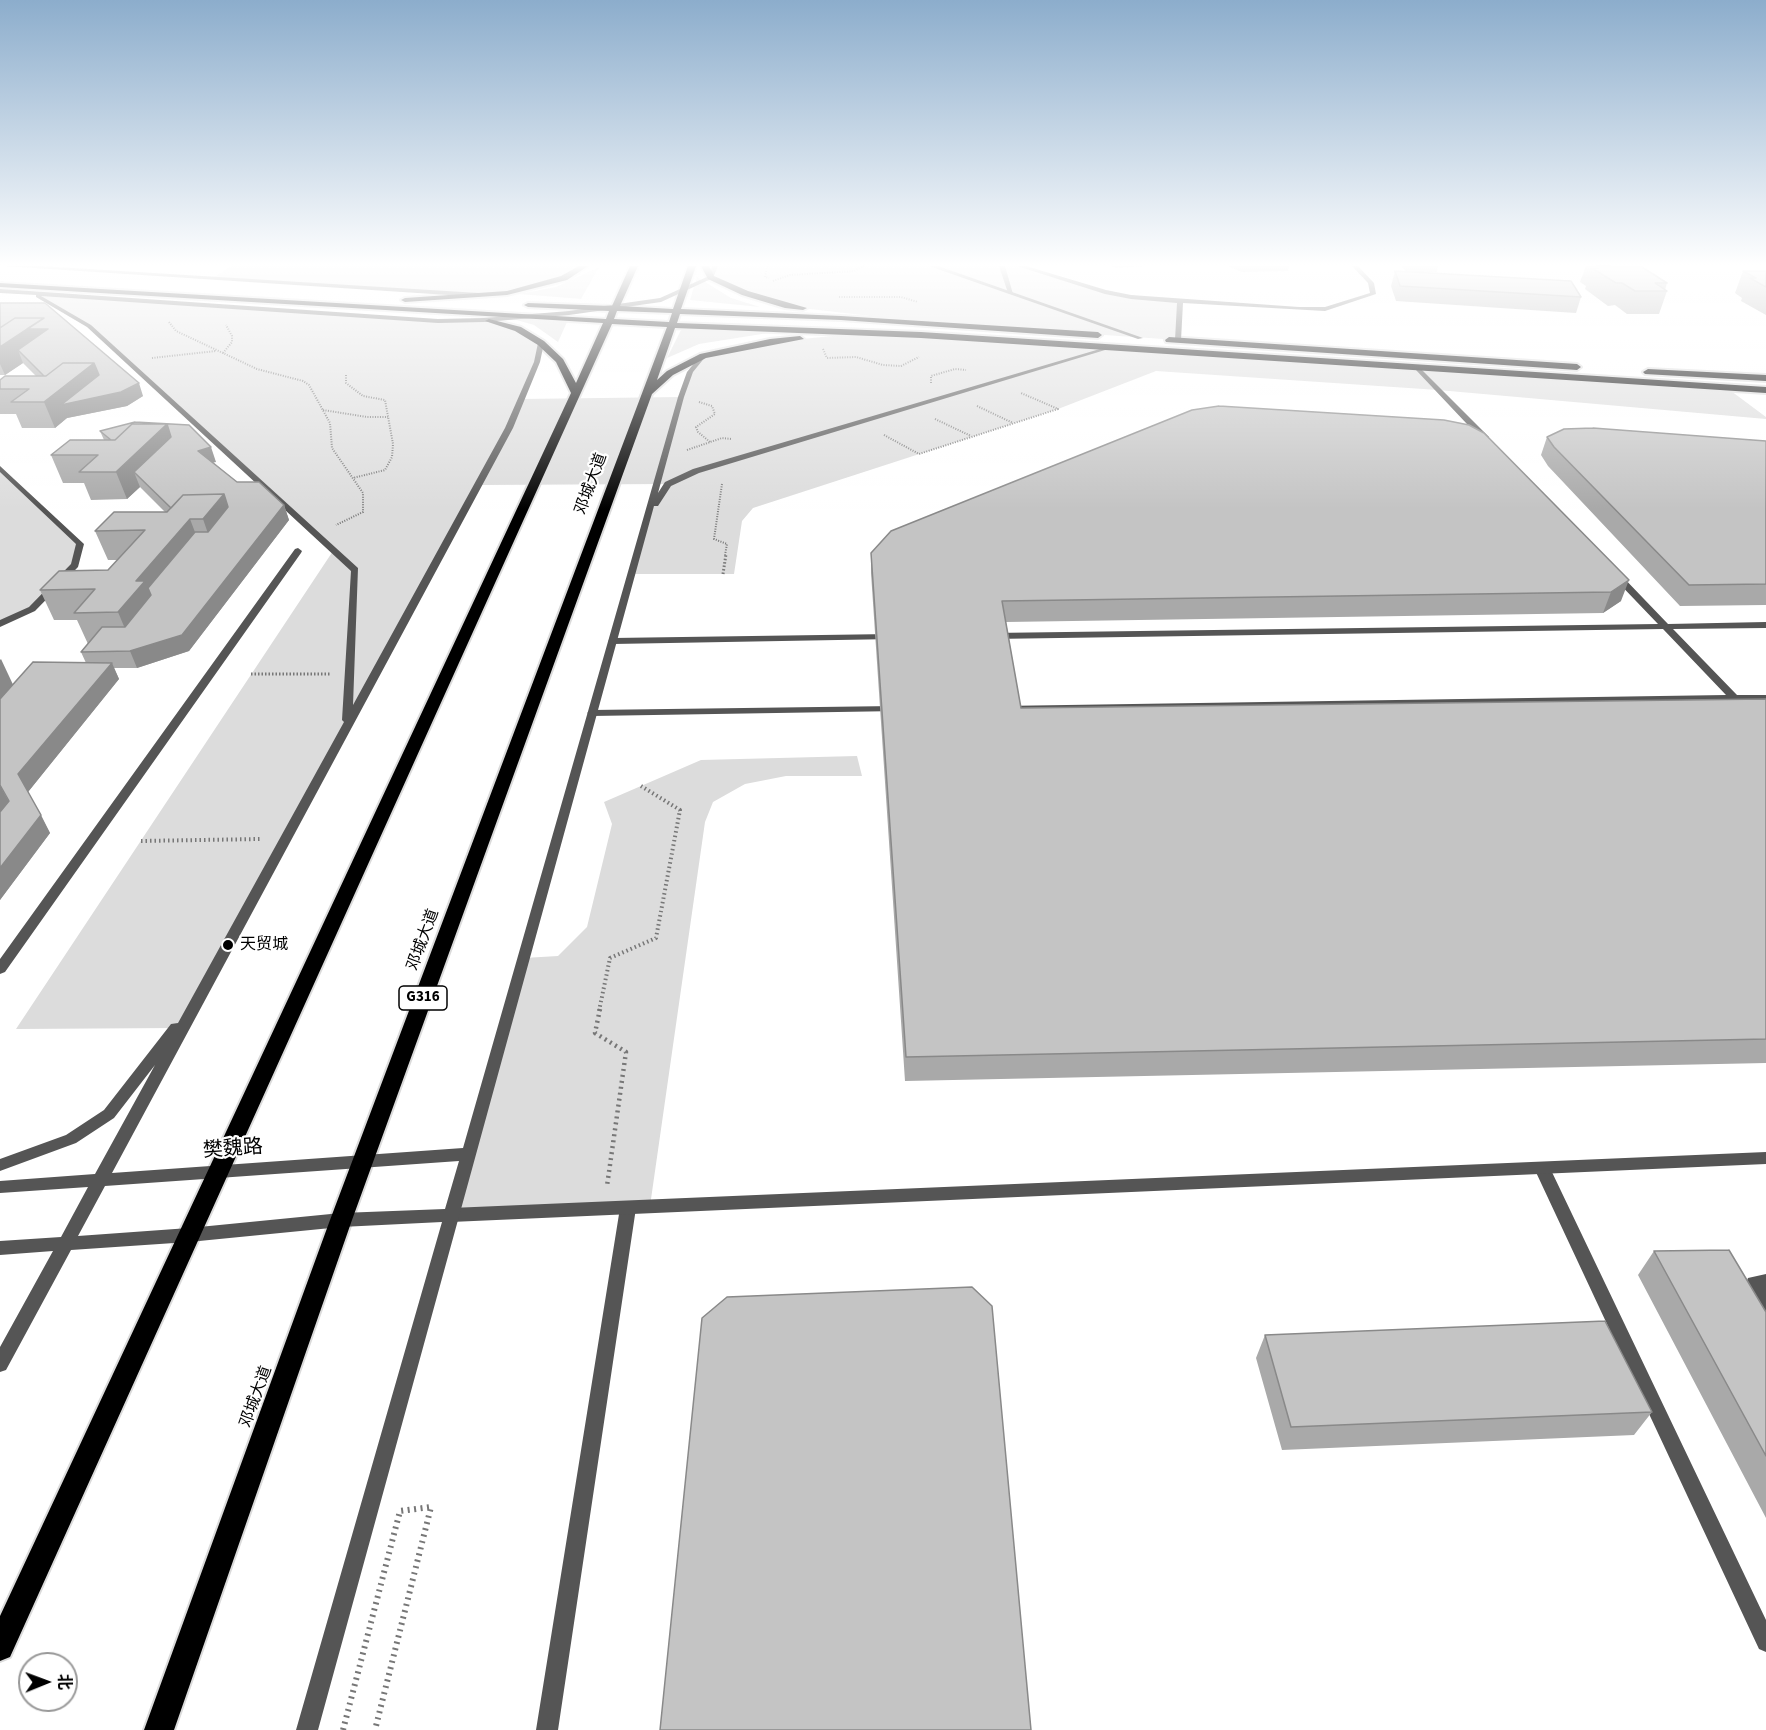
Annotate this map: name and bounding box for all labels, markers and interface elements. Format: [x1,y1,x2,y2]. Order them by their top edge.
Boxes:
street label: 邓城大道 [572,451,612,517]
street label: 邓城大道 [404,907,444,973]
place label: 天贸城 [240,935,288,955]
marker: 天贸城 [221,938,235,952]
road number: G316 [399,986,447,1010]
street label: 樊魏路 [202,1136,264,1164]
street label: 邓城大道 [237,1364,277,1430]
north arrow [18,1652,78,1712]
text: 北 [53,1674,75,1690]

